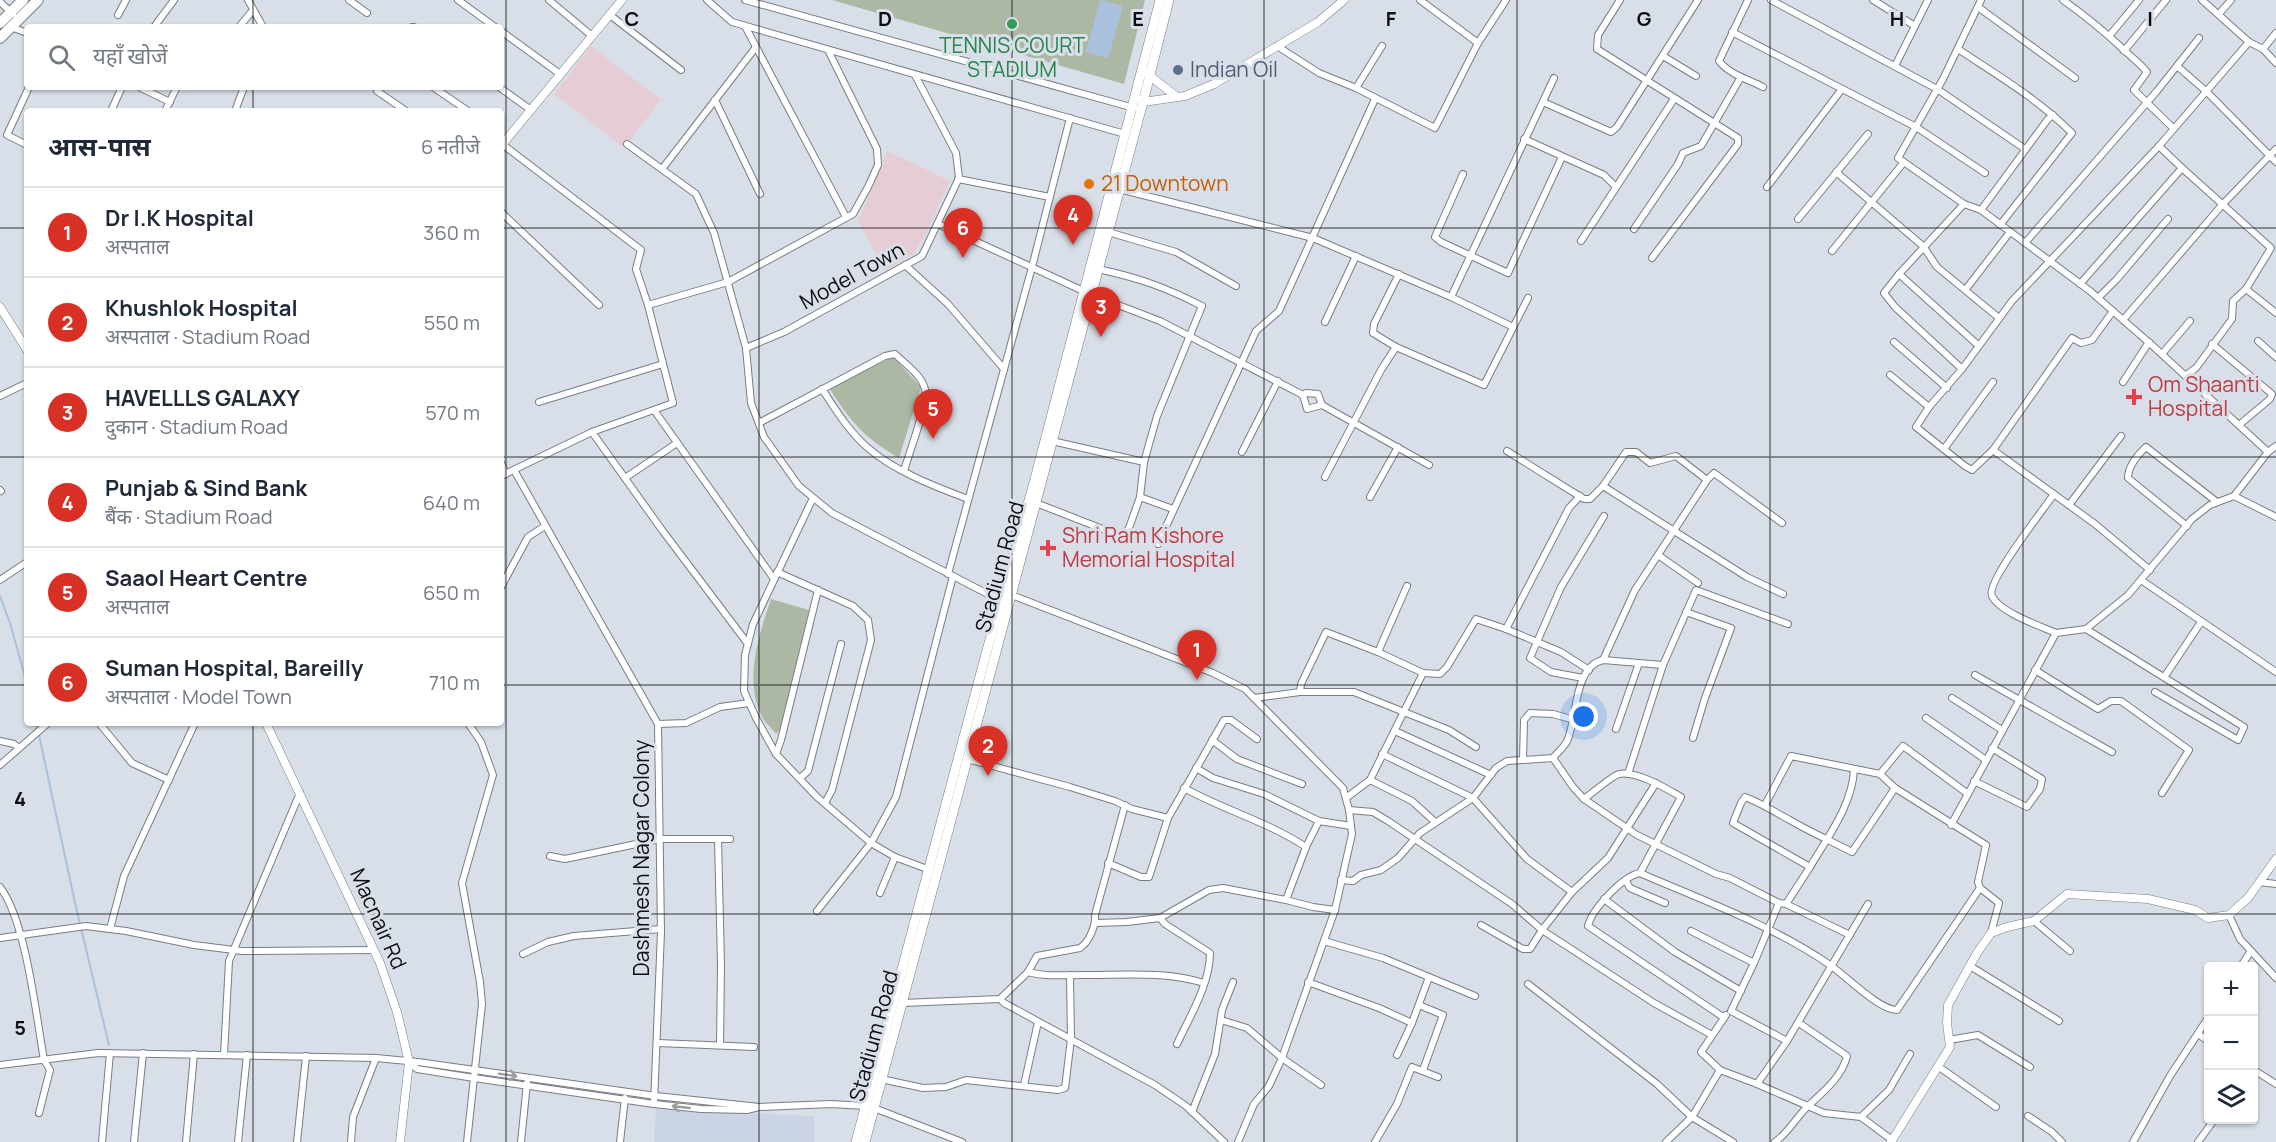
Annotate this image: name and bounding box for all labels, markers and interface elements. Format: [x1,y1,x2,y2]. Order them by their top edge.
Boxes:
text: C [625,5,639,32]
text: D [878,5,892,32]
text: E [1132,5,1144,32]
text: F [1386,5,1397,32]
text: G [1637,5,1652,32]
text: H [1890,5,1904,32]
text: I [2147,5,2153,32]
marker: TENNIS COURT STADIUM [1005,17,1019,31]
search box [24,24,504,90]
place label: TENNIS COURT STADIUM [939,31,1085,83]
icon: search [45,41,78,74]
text: यहाँ खोजें [93,41,168,71]
place label: Indian Oil [1190,55,1278,83]
marker: Indian Oil [1171,63,1185,77]
text: आस-पास [48,128,151,164]
text: 6 नतीजे [421,133,480,160]
place label: 21 Downtown [1101,169,1229,197]
marker: 21 Downtown [1082,177,1096,191]
pin: 4 [1054,196,1092,245]
text: Dr I.K Hospital [105,203,254,233]
pin: 6 [944,208,982,258]
text: 1 [63,219,72,246]
text: 360 m [423,219,480,246]
text: अस्पताल [105,233,170,260]
street label: Model Town [794,235,909,315]
pin: 3 [1082,288,1120,337]
text: Khushlok Hospital [105,293,298,323]
text: 2 [62,309,73,336]
text: 550 m [424,309,480,336]
text: अस्पताल · Stadium Road [105,323,310,350]
place label: Om Shaanti Hospital [2148,370,2260,422]
text: HAVELLLS GALAXY [105,383,300,413]
marker: Om Shaanti Hospital [2125,388,2143,406]
pin: 5 [914,390,952,439]
text: 3 [62,399,73,426]
text: 570 m [425,399,480,426]
text: दुकान · Stadium Road [105,413,288,440]
text: Punjab & Sind Bank [105,473,307,503]
text: 4 [61,489,74,516]
text: 640 m [423,489,480,516]
street label: Stadium Road [968,498,1030,635]
text: बैंक · Stadium Road [105,503,273,530]
place label: Shri Ram Kishore Memorial Hospital [1062,521,1235,573]
marker: Shri Ram Kishore Memorial Hospital [1039,539,1057,557]
text: Saaol Heart Centre [105,563,308,593]
text: 5 [62,579,73,606]
text: 650 m [423,579,480,606]
text: अस्पताल [105,593,170,620]
pin: 1 [1178,630,1216,680]
text: Suman Hospital, Bareilly [105,653,363,683]
text: 6 [61,669,74,696]
text: 710 m [429,669,480,696]
text: अस्पताल · Model Town [105,683,292,710]
your location [1569,702,1598,731]
pin: 2 [968,726,1008,776]
street label: Dashmesh Nagar Colony [627,740,655,976]
text: 4 [14,785,26,812]
street label: Macnair Rd [344,864,414,973]
map controls [2204,962,2258,1124]
button: + [2204,962,2258,1016]
street label: Stadium Road [842,967,904,1104]
text: 5 [14,1014,26,1041]
button: − [2204,1016,2258,1070]
one-way arrow [498,1069,518,1080]
button: layers [2204,1070,2258,1124]
one-way arrow [671,1101,691,1112]

